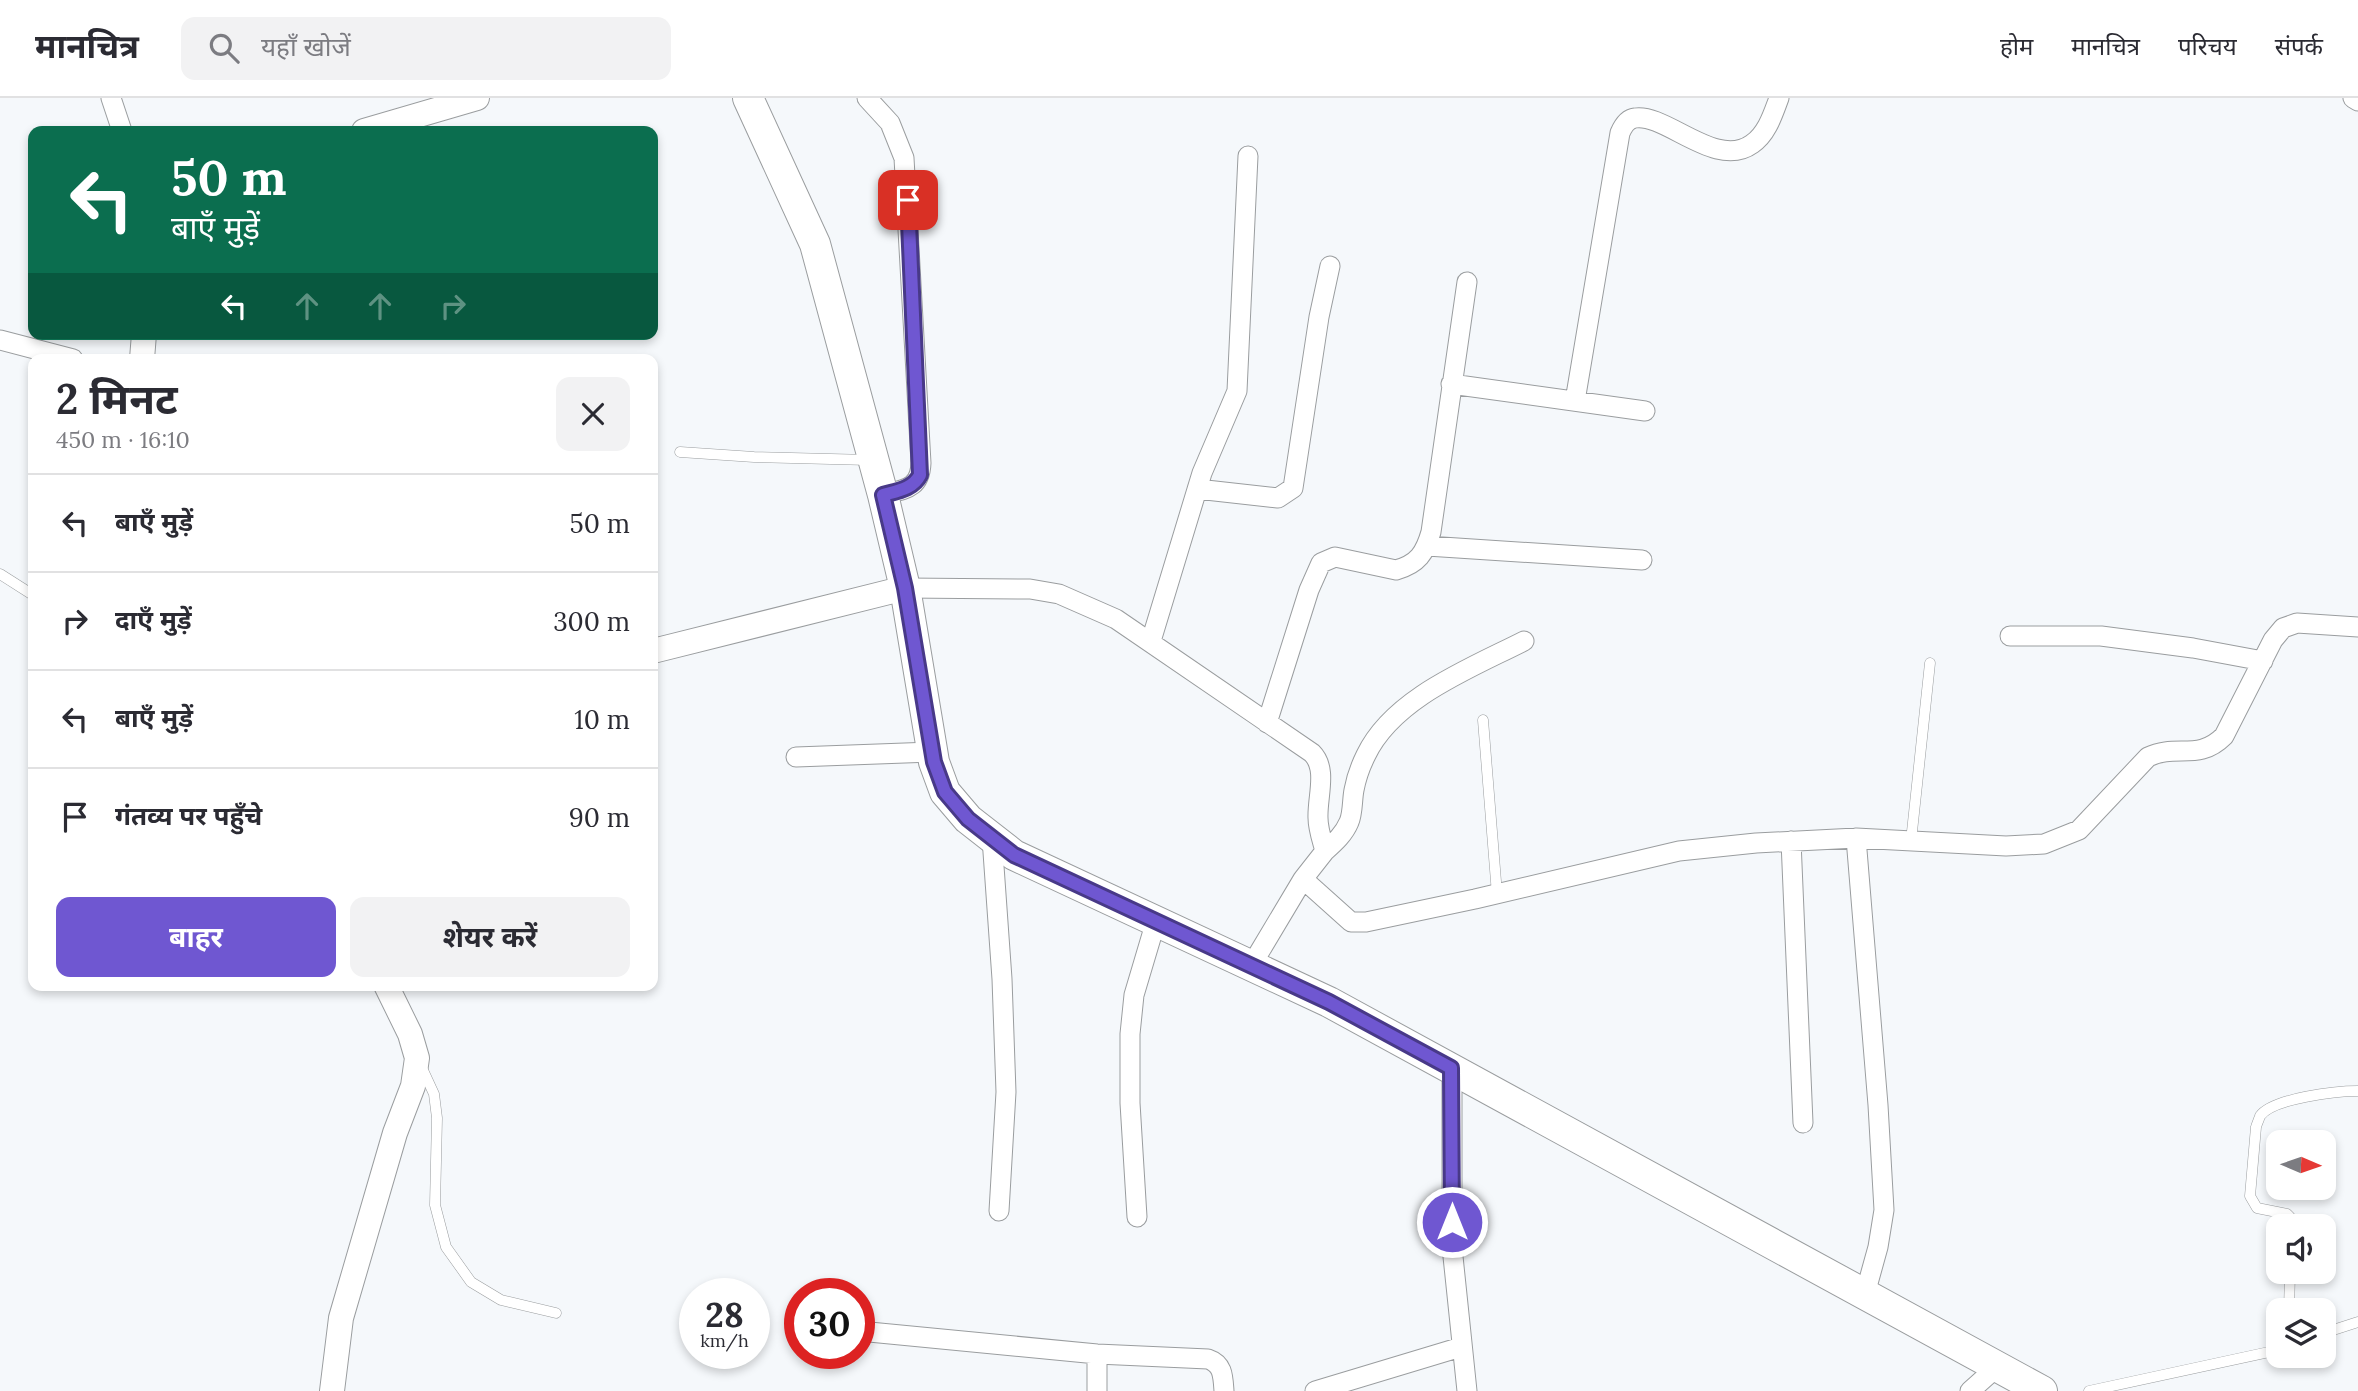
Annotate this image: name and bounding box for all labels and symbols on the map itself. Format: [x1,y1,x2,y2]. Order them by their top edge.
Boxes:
pin [878,170,938,230]
north arrow [2266,1130,2336,1200]
position arrow [1415,1185,1489,1259]
speed limit sign: 30 [784,1278,875,1369]

